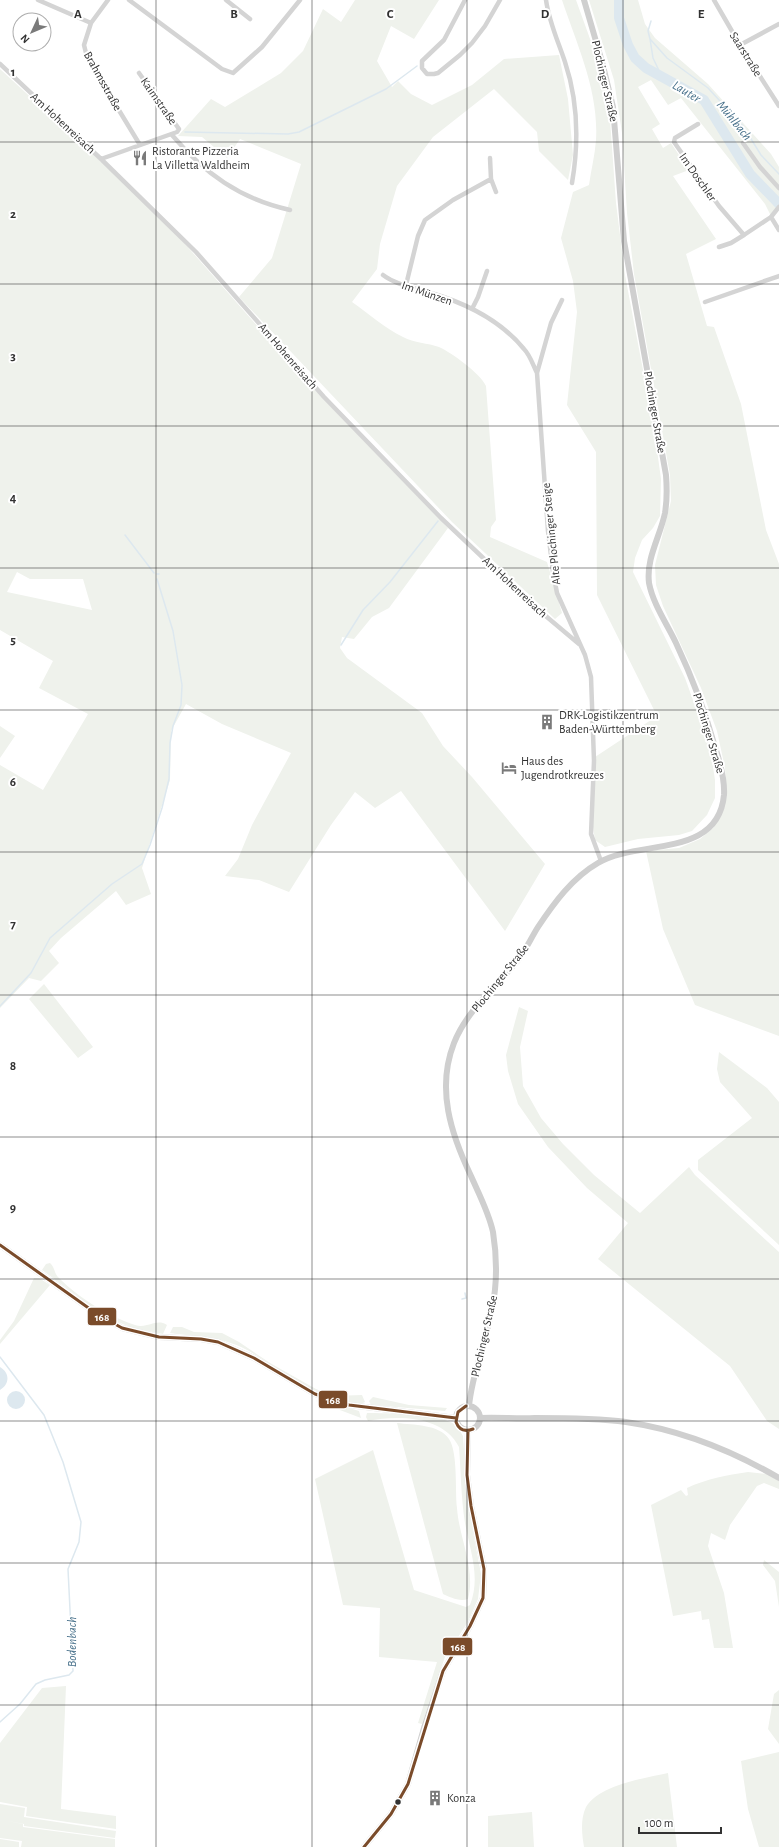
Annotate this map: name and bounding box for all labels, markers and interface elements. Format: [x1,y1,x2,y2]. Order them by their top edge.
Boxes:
text: A [74,8,82,21]
text: B [230,8,238,21]
text: C [387,8,394,21]
text: D [541,8,550,21]
text: E [698,8,705,21]
north arrow [12,12,52,52]
street label: Saarstraße [728,30,764,78]
text: N [19,32,32,45]
street label: Plochinger Straße [590,39,620,123]
street label: Brahmsstraße [82,49,124,113]
text: 1 [11,66,15,79]
street label: Kaimstraße [139,75,179,127]
water label: Lauter [670,79,703,106]
street label: Am Hohenreisach [28,90,98,156]
water label: Mühlbach [714,99,754,143]
place label: Ristorante Pizzeria La Villetta Waldheim [152,145,250,171]
restaurant icon: Ristorante Pizzeria La Villetta Waldheim [131,149,149,167]
street label: Im Doschler [677,151,719,203]
text: 2 [10,208,16,221]
street label: Im Münzen [400,279,454,307]
street label: Am Hohenreisach [256,321,320,391]
text: 3 [10,350,16,363]
street label: Plochinger Straße [642,370,668,454]
street label: Alte Plochinger Steige [540,482,562,586]
text: 4 [10,492,17,505]
street label: Am Hohenreisach [480,554,550,620]
text: 5 [10,634,16,647]
street label: Plochinger Straße [691,691,727,775]
place label: DRK-Logistikzentrum Baden-Württemberg [559,709,659,735]
building icon: DRK-Logistikzentrum Baden-Württemberg [538,713,556,731]
place label: Haus des Jugendrotkreuzes [521,755,604,781]
hotel icon: Haus des Jugendrotkreuzes [500,759,518,777]
text: 6 [10,776,16,789]
text: 7 [10,918,16,931]
street label: Plochinger Straße [469,942,531,1014]
text: 8 [10,1060,16,1073]
text: 9 [10,1202,16,1215]
street label: Plochinger Straße [469,1294,499,1378]
line badge: 168 [87,1307,117,1326]
text: 168 [95,1312,109,1323]
line badge: 168 [318,1390,348,1409]
text: 168 [326,1395,340,1406]
water label: Bodenbach [66,1617,79,1667]
line badge: 168 [442,1637,473,1656]
text: 168 [451,1642,465,1653]
building icon: Konza [426,1789,444,1807]
place label: Konza [447,1792,476,1804]
unlabelled marker [393,1797,403,1807]
scale bar [639,1809,721,1835]
text: 100 m [645,1817,673,1829]

